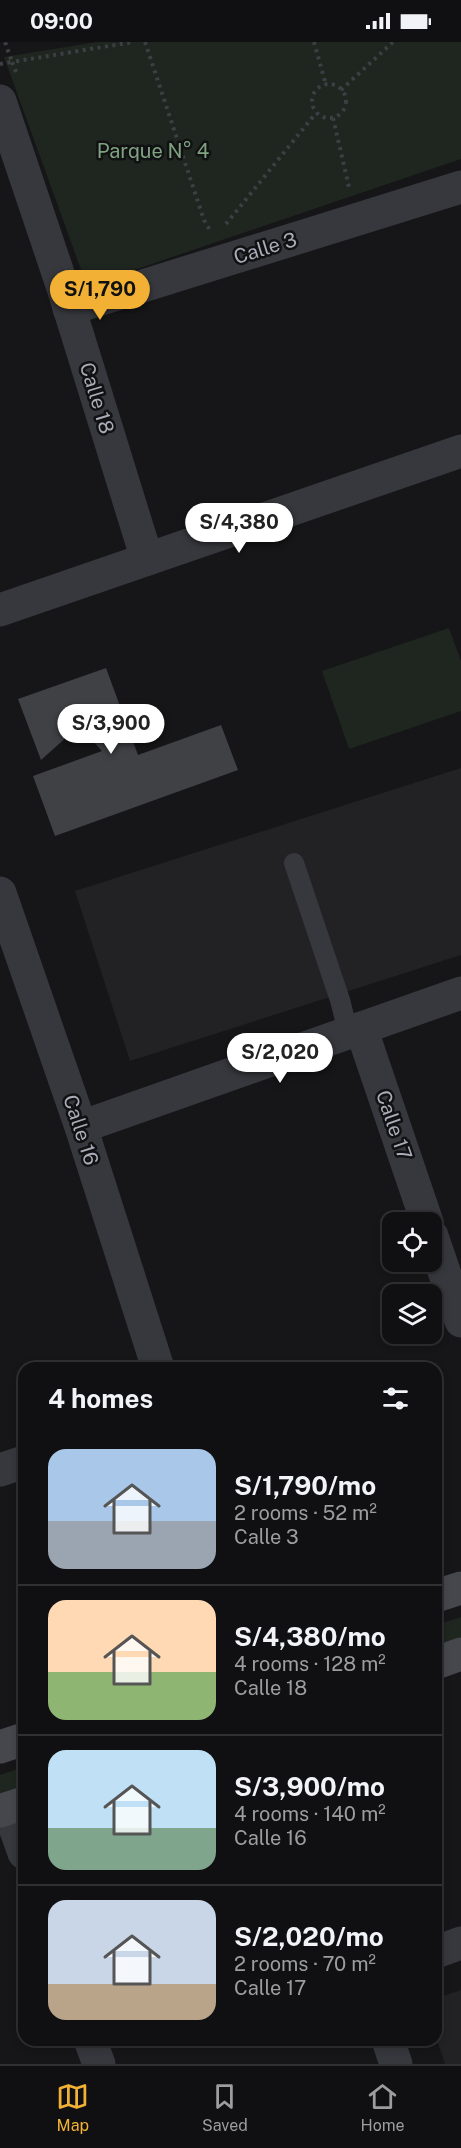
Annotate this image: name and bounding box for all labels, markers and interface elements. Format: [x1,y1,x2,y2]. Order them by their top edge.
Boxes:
text: 09:00 [30,8,93,34]
park label: Parque N° 4 [97,139,209,163]
street label: Calle 3 [231,227,299,269]
pin: S/1,790 [45,270,155,321]
text: S/1,790 [64,277,136,301]
street label: Calle 18 [75,360,119,436]
pin: S/4,380 [184,503,294,554]
text: S/4,380 [199,510,279,534]
pin: S/3,900 [56,704,166,755]
text: S/3,900 [71,711,151,735]
pin: S/2,020 [225,1033,335,1084]
text: S/2,020 [241,1040,319,1064]
street label: Calle 17 [371,1087,417,1163]
street label: Calle 16 [58,1092,104,1168]
map controls [382,1212,442,1344]
button: locate [382,1212,442,1272]
button: layers [382,1284,442,1344]
icon: filters [379,1382,412,1415]
text: 4 homes [48,1383,153,1414]
text: S/1,790/mo [234,1470,376,1501]
icon: home [96,1473,168,1545]
text: 2 rooms · 52 m² [234,1501,377,1525]
text: Calle 3 [234,1525,299,1549]
text: S/4,380/mo [234,1621,386,1652]
icon: home [96,1624,168,1696]
text: 4 rooms · 128 m² [234,1652,386,1676]
text: Calle 18 [234,1676,307,1700]
text: S/3,900/mo [234,1771,385,1802]
icon: home [96,1774,168,1846]
text: 4 rooms · 140 m² [234,1802,386,1826]
text: Calle 16 [234,1826,307,1850]
text: S/2,020/mo [234,1921,384,1952]
icon: home [96,1924,168,1996]
text: 2 rooms · 70 m² [234,1952,376,1976]
text: Calle 17 [234,1976,306,2000]
tab: Map [56,2080,89,2135]
tab: Saved [202,2080,248,2135]
tab: Home [361,2080,405,2135]

